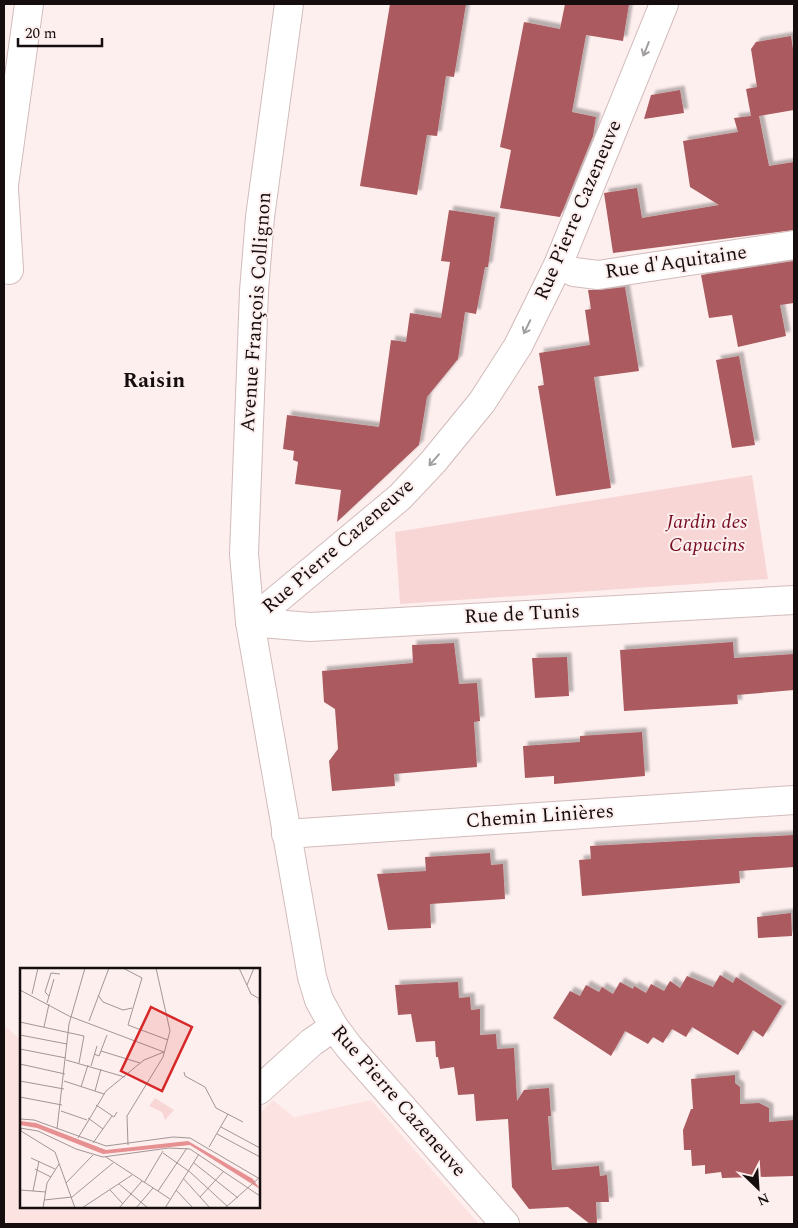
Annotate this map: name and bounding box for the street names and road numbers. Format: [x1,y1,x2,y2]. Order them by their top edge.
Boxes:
street label: Rue Pierre Cazeneuve [526,115,630,305]
street label: Avenue François Collignon [233,191,279,433]
street label: Rue d'Aquitaine [603,237,749,287]
street label: Rue Pierre Cazeneuve [255,471,421,621]
street label: Rue de Tunis [463,596,581,632]
street label: Chemin Linières [465,796,615,836]
street label: Rue Pierre Cazeneuve [324,1018,474,1184]

